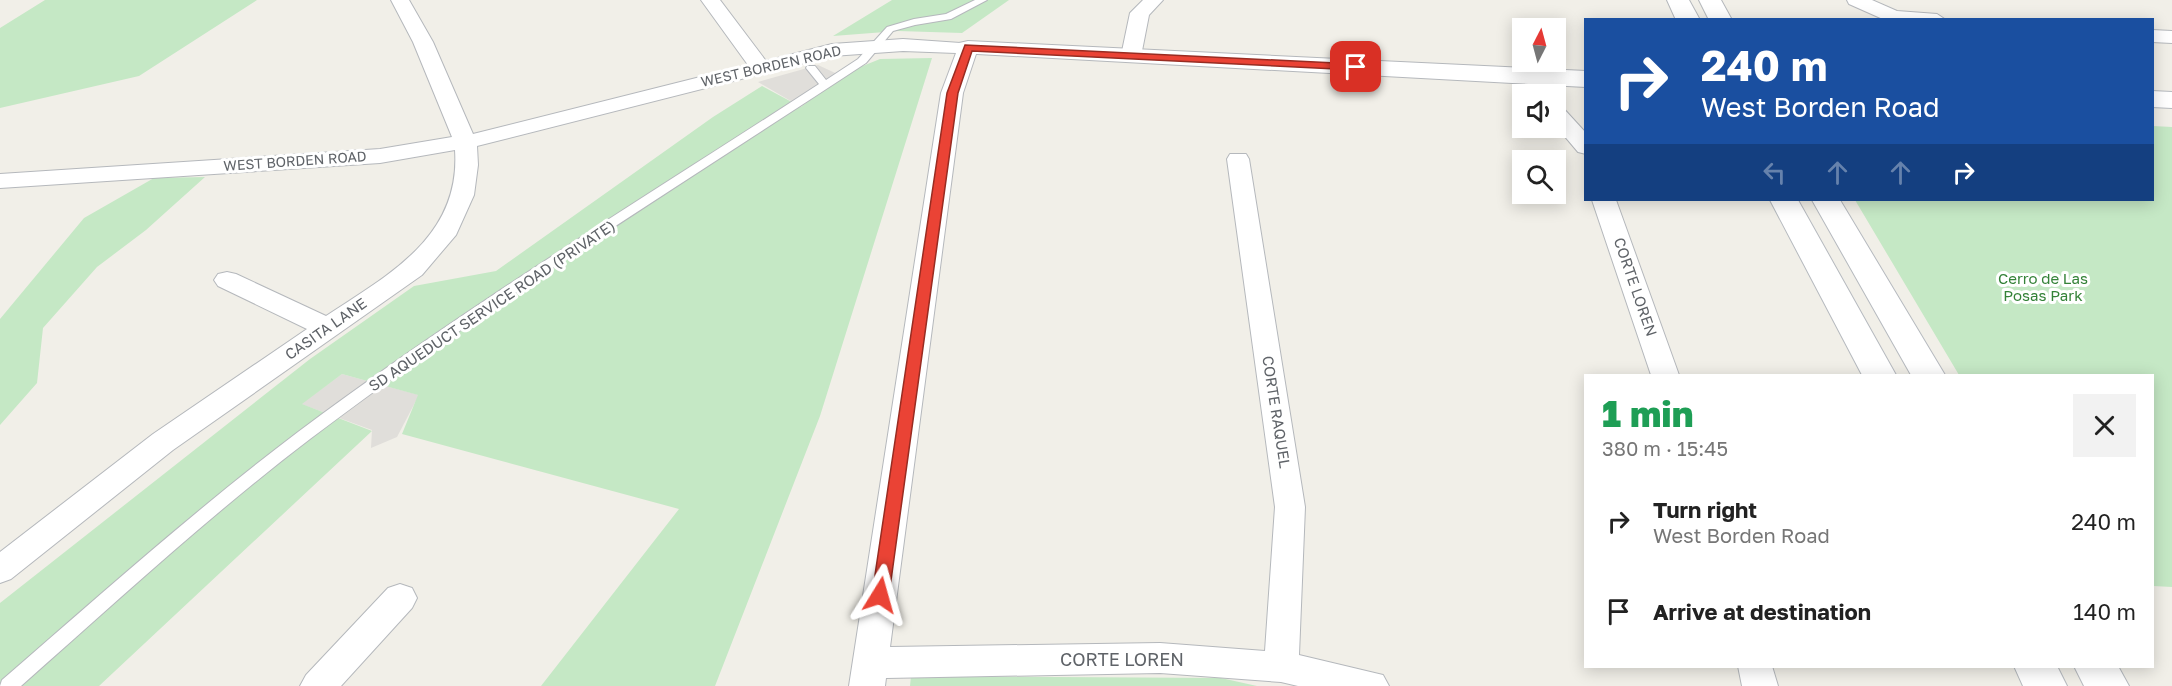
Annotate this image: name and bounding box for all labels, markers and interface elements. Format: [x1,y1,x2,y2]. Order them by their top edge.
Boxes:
north arrow [1512,18,1566,72]
map controls [1512,18,1566,204]
text: 240 m [1701,40,1827,90]
street label: WEST BORDEN ROAD [699,41,843,90]
pin [1330,41,1381,92]
icon: right [1602,42,1680,120]
icon: arrive [1339,50,1372,83]
button: sound [1512,84,1566,138]
text: West Borden Road [1701,91,1940,123]
street label: WEST BORDEN ROAD [223,147,367,174]
button: search [1512,150,1566,204]
icon: left [1758,156,1791,189]
icon: ahead [1821,156,1854,189]
icon: ahead [1884,156,1917,189]
icon: right [1947,156,1980,189]
street label: SD AQUEDUCT SERVICE ROAD (PRIVATE) [365,216,618,395]
street label: CORTE LOREN [1611,235,1661,338]
park label: Cerro de Las Posas Park [1998,269,2088,304]
street label: CASITA LANE [281,293,370,363]
street label: CORTE RAQUEL [1259,355,1295,470]
text: 1 min [1602,392,1693,435]
button: close [2073,394,2136,457]
text: 380 m · 15:45 [1602,436,1728,460]
text: Turn right [1653,496,1757,523]
icon: right [1602,505,1635,538]
text: 240 m [2071,508,2136,535]
text: West Borden Road [1653,523,1830,547]
position arrow [848,563,912,627]
icon: arrive [1602,595,1635,628]
text: Arrive at destination [1653,598,1871,625]
text: 140 m [2073,598,2136,625]
street label: CORTE LOREN [1060,648,1184,670]

